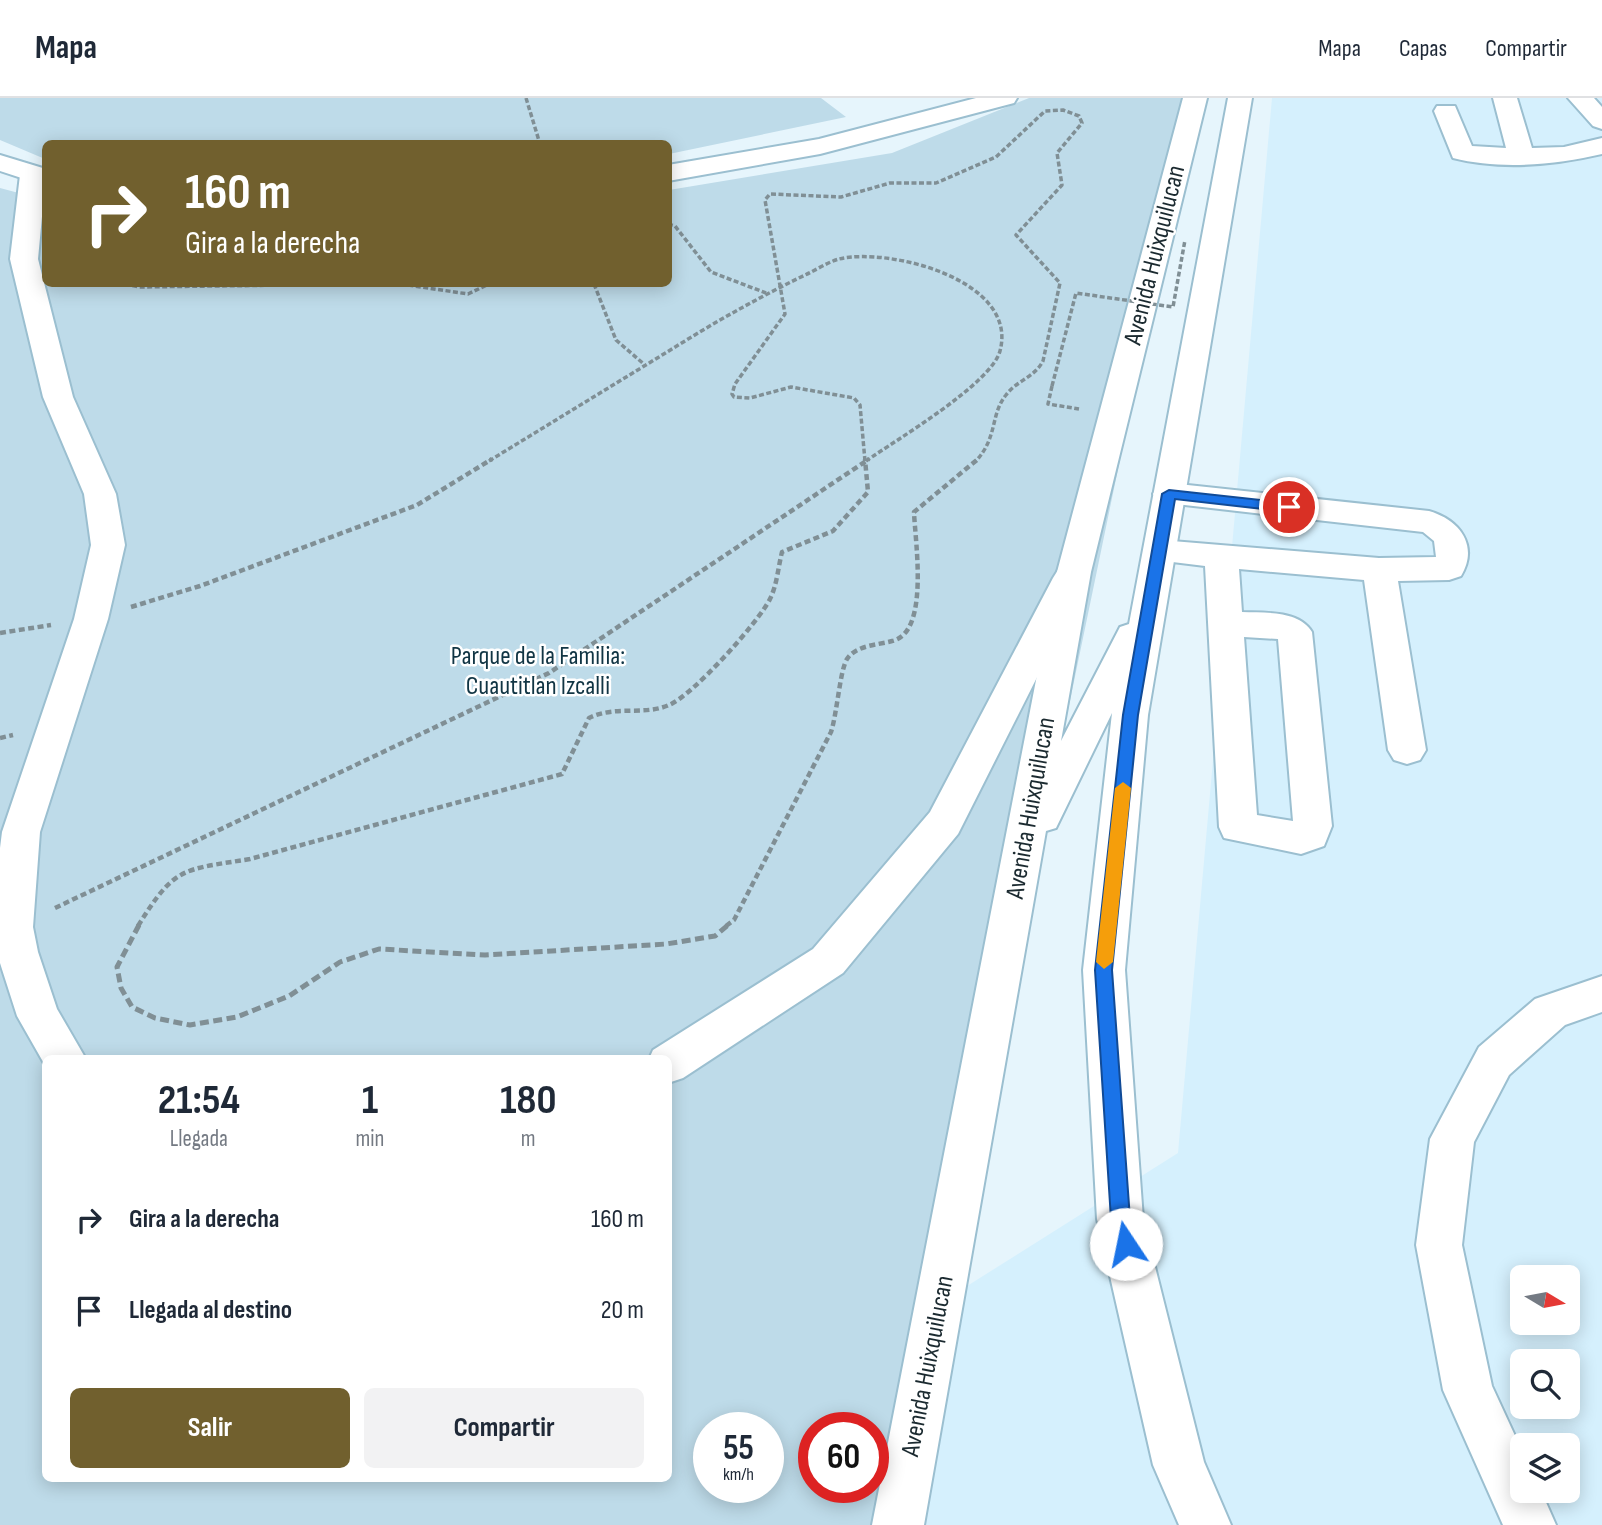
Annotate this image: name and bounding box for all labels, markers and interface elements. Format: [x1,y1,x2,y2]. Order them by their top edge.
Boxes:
text: Mapa [35,28,97,68]
text: Mapa [1318,34,1361,63]
text: Capas [1399,34,1447,63]
text: Compartir [1485,34,1567,63]
street label: Avenida Huixquilucan [1117,162,1192,349]
text: 160 m [185,164,291,223]
icon: right [70,168,161,259]
text: Gira a la derecha [185,224,360,263]
pin [1259,477,1319,537]
icon: arrive [1270,488,1308,526]
park label: Parque de la Familia: Cuautitlan Izcalli [451,641,625,702]
street label: Avenida Huixquilucan [1000,715,1062,902]
text: 21:54 [158,1075,240,1126]
text: 1 [362,1075,378,1126]
text: 180 [500,1075,556,1126]
text: Llegada [170,1125,228,1153]
text: min [356,1125,384,1153]
text: m [521,1125,536,1153]
icon: right [70,1201,108,1239]
text: Gira a la derecha [129,1204,279,1235]
text: 160 m [591,1204,644,1235]
position arrow [1089,1207,1163,1281]
north arrow [1510,1265,1580,1335]
map controls [1510,1265,1580,1503]
street label: Avenida Huixquilucan [895,1273,961,1460]
icon: arrive [70,1292,108,1330]
text: Llegada al destino [129,1295,292,1326]
text: 20 m [601,1295,644,1326]
button: search [1510,1349,1580,1419]
button: Salir [70,1388,350,1468]
button: Compartir [364,1388,644,1468]
speed limit sign: 60 [798,1412,889,1503]
text: 55 [723,1427,754,1470]
button: layers [1510,1433,1580,1503]
text: km/h [723,1464,754,1485]

